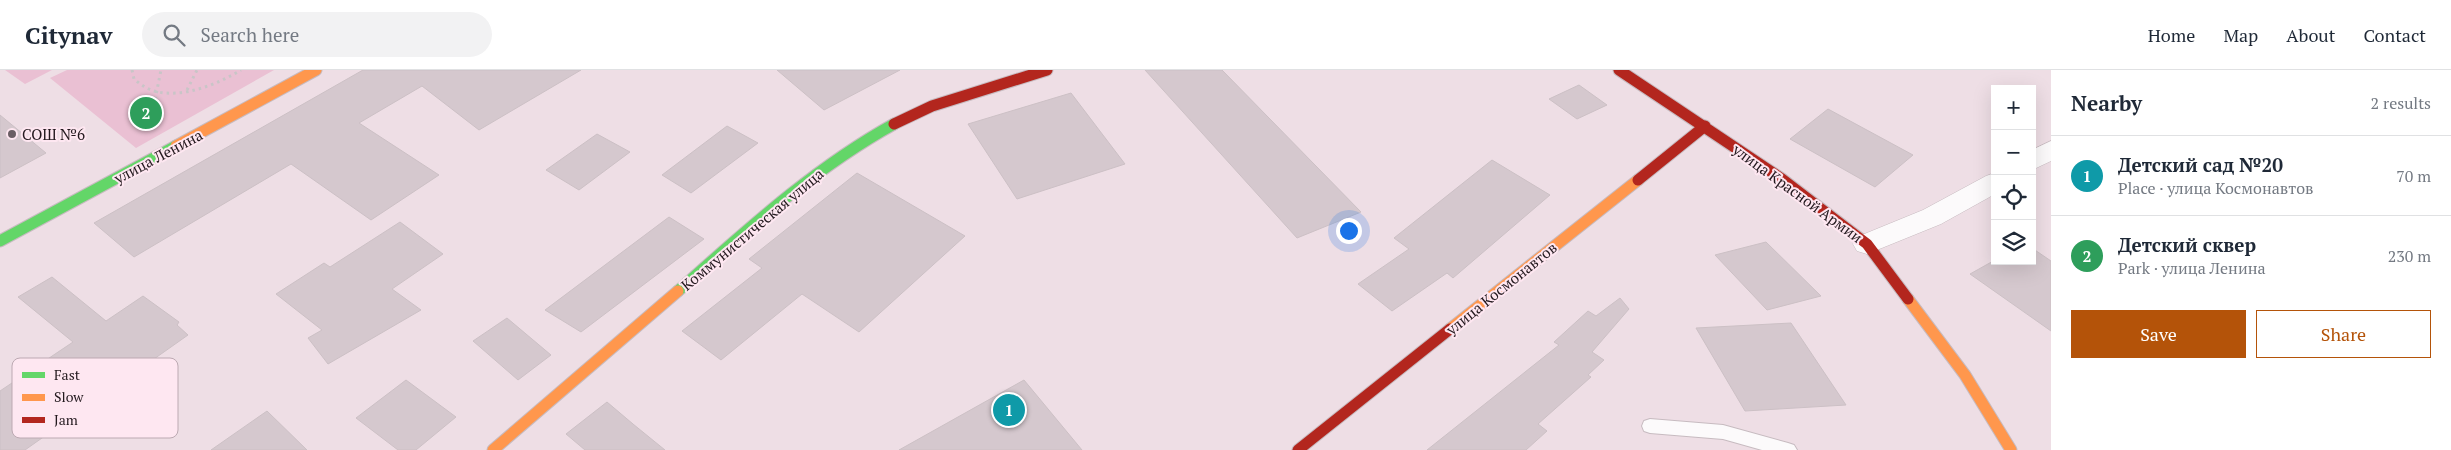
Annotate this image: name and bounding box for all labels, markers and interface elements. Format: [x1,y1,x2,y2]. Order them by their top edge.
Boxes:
search box [142,12,492,57]
text: Citynav [25,19,112,51]
icon: search [160,21,188,49]
text: Search here [200,22,299,47]
text: Home [2148,23,2195,47]
text: Map [2223,23,2258,47]
text: About [2286,23,2335,47]
text: Contact [2363,23,2426,47]
map controls [1991,85,2036,265]
button: + [1991,85,2036,130]
text: Nearby [2071,89,2142,117]
text: 2 results [2371,92,2431,114]
pin: 2 [130,94,162,132]
place label: СОШ №6 [22,124,85,144]
street label: улица Ленина [109,124,206,188]
marker: СОШ №6 [6,128,18,140]
button: − [1991,130,2036,175]
street label: улица Красной Армии [1728,139,1867,247]
text: Детский сад №20 [2118,152,2283,177]
street label: Коммунистическая улица [677,163,828,295]
text: 1 [2082,165,2092,187]
text: 70 m [2396,165,2431,187]
button: locate [1991,175,2036,220]
text: Place · улица Космонавтов [2118,177,2313,199]
your location [1336,218,1362,244]
button: layers [1991,220,2036,265]
text: Детский сквер [2118,232,2256,257]
street label: улица Космонавтов [1441,237,1561,340]
text: 2 [2082,245,2092,267]
text: 230 m [2388,245,2431,267]
text: Park · улица Ленина [2118,257,2266,279]
button: Save [2071,310,2246,358]
button: Share [2256,310,2431,358]
legend [12,358,178,438]
text: Fast [54,365,81,384]
text: Slow [54,387,84,406]
pin: 1 [993,391,1025,429]
text: Jam [54,410,78,429]

